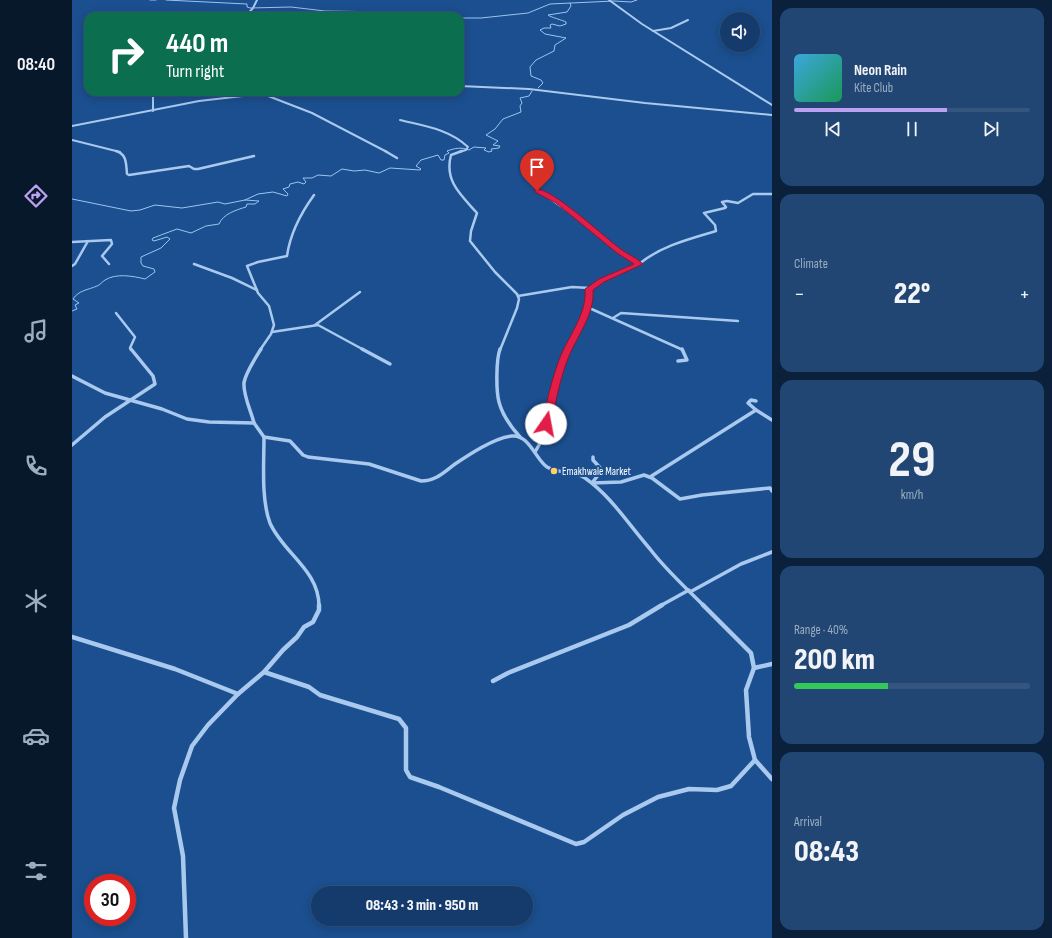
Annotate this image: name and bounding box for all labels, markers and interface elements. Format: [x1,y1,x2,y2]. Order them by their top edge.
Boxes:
map controls [720,12,760,52]
button: sound [720,12,760,52]
text: 440 m [166,27,228,60]
icon: right [100,28,152,80]
text: 08:40 [17,54,55,75]
text: Turn right [166,61,224,82]
text: Neon Rain [854,61,907,80]
text: Kite Club [854,80,893,96]
icon: previous [822,118,844,140]
icon: pause [901,118,923,140]
icon: next [980,118,1002,140]
pin [520,150,554,191]
icon: arrive [526,156,548,178]
icon: directions [22,182,50,210]
text: Climate [794,256,828,272]
text: 22° [894,276,930,312]
text: − [794,281,805,308]
text: + [1019,281,1030,308]
icon: music [22,317,50,345]
position arrow [525,403,567,445]
text: 29 [888,429,936,492]
icon: phone [22,452,50,480]
place label: Emakhwale Market [562,465,632,478]
marker: Emakhwale Market [549,466,559,476]
text: km/h [901,487,923,503]
icon: climate [22,587,50,615]
text: Range · 40% [794,622,848,638]
text: 200 km [794,642,875,678]
icon: car [22,722,50,750]
text: Arrival [794,814,822,830]
text: 08:43 [794,834,859,870]
icon: filters [22,857,50,885]
speed limit sign: 30 [84,874,136,926]
text: 08:43 · 3 min · 950 m [366,896,478,915]

